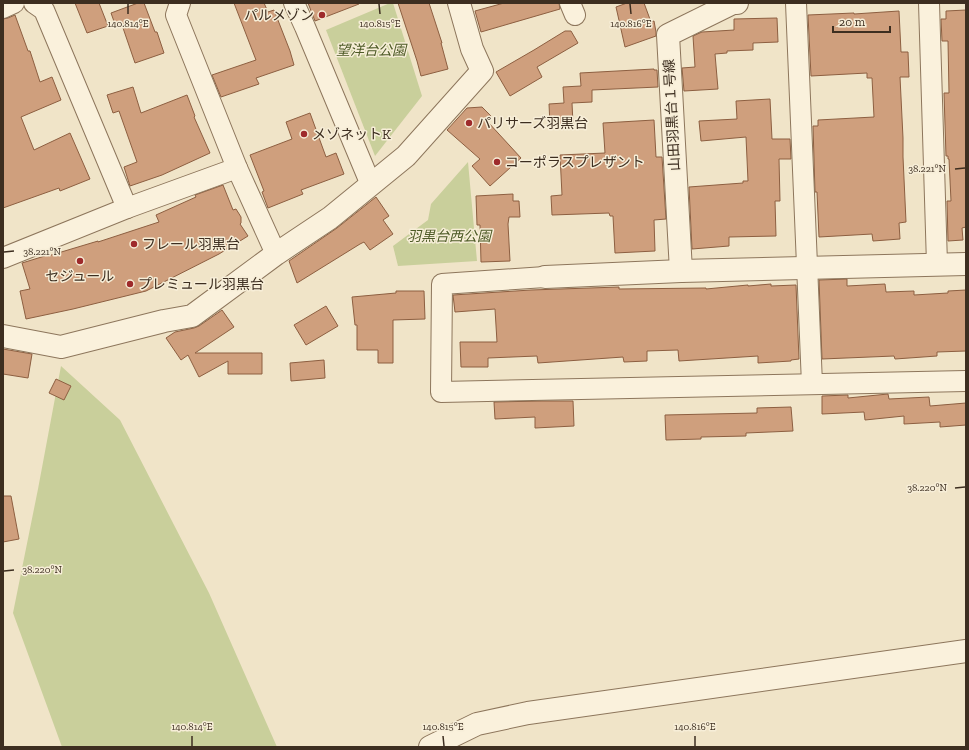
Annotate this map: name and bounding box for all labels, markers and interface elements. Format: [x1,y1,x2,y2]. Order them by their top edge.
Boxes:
place label: パルメゾン [244,7,314,24]
scale bar [833,8,890,34]
marker: パルメゾン [317,10,327,20]
text: 20 m [839,15,866,29]
text: 140.814°E [107,18,149,30]
text: 140.815°E [359,18,401,30]
text: 140.816°E [610,18,652,30]
park label: 望洋台公園 [336,42,408,59]
street label: 山田羽黒台１号線 [661,59,683,171]
place label: パリサーズ羽黒台 [477,115,588,132]
marker: パリサーズ羽黒台 [464,118,474,128]
place label: メゾネットK [312,126,391,143]
marker: メゾネットK [299,129,309,139]
place label: コーポラスプレザント [505,154,645,171]
marker: コーポラスプレザント [492,157,502,167]
text: 38.221°N [908,163,946,175]
park label: 羽黒台西公園 [407,228,493,245]
place label: フレール羽黒台 [142,236,240,253]
marker: フレール羽黒台 [129,239,139,249]
text: 38.221°N [23,246,61,258]
marker: セジュール [75,256,85,266]
place label: セジュール [45,268,115,285]
place label: プレミュール羽黒台 [138,276,264,293]
marker: プレミュール羽黒台 [125,279,135,289]
text: 38.220°N [907,482,947,494]
text: 38.220°N [22,564,62,576]
text: 140.814°E [171,721,213,733]
text: 140.815°E [422,721,464,733]
text: 140.816°E [674,721,716,733]

